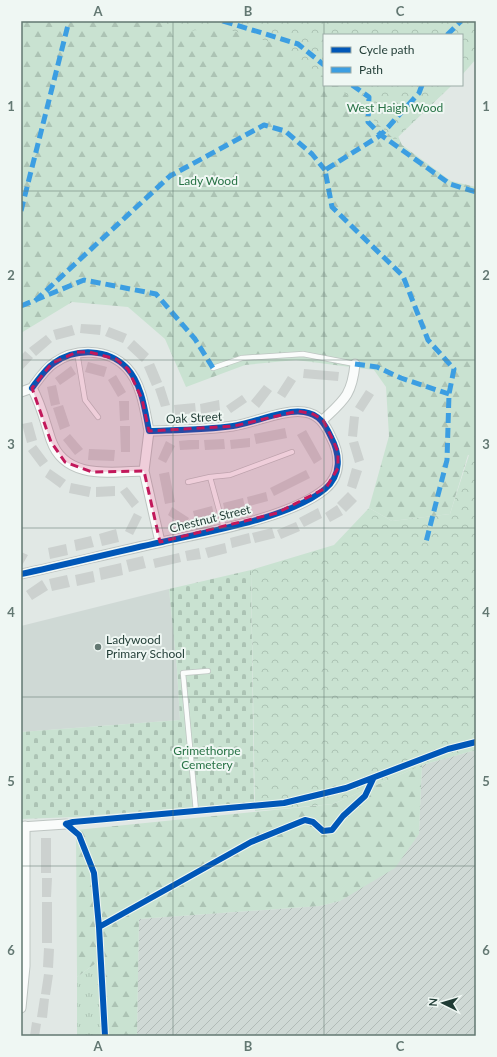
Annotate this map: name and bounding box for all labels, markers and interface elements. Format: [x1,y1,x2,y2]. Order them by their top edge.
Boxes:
text: A [92,3,103,19]
text: B [244,3,253,19]
text: C [396,3,405,19]
legend [323,34,463,86]
text: Cycle path [359,42,414,57]
text: Path [359,62,383,77]
text: 1 [7,98,15,114]
text: 1 [482,98,490,114]
park label: West Haigh Wood [347,100,443,115]
park label: Lady Wood [178,173,238,188]
text: 2 [7,267,15,283]
text: 2 [482,267,490,283]
street label: Oak Street [166,409,223,426]
text: 3 [7,436,15,452]
text: 3 [482,436,490,452]
street label: Chestnut Street [168,501,253,536]
text: 4 [7,604,15,620]
text: 4 [482,604,490,620]
place label: Ladywood Primary School [106,632,185,661]
marker: Ladywood Primary School [93,642,103,652]
park label: Grimethorpe Cemetery [173,743,241,772]
text: 5 [7,773,15,789]
text: 5 [482,773,490,789]
text: 6 [7,942,15,958]
text: 6 [482,942,490,958]
north arrow [423,983,463,1023]
text: N [426,997,439,1007]
text: A [92,1038,103,1054]
text: B [244,1038,253,1054]
text: C [396,1038,405,1054]

